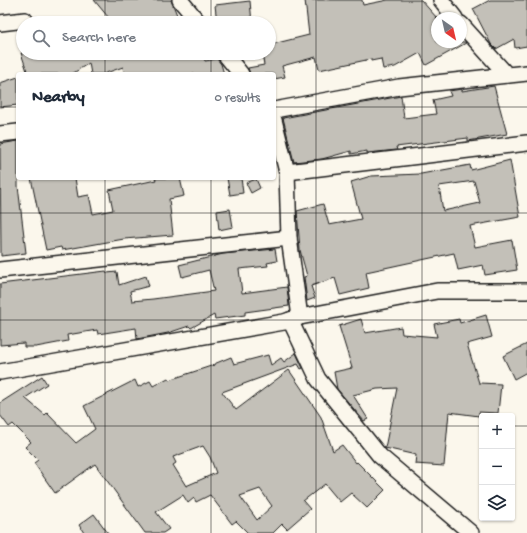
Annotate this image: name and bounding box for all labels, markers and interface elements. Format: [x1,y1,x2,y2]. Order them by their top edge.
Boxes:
north arrow [431,12,467,48]
search box [16,16,276,60]
icon: search [30,27,52,49]
text: Search here [62,29,136,47]
text: Nearby [32,88,85,108]
text: 0 results [214,91,260,106]
map controls [479,413,515,521]
button: + [479,413,515,449]
button: − [479,449,515,485]
button: layers [479,485,515,521]

